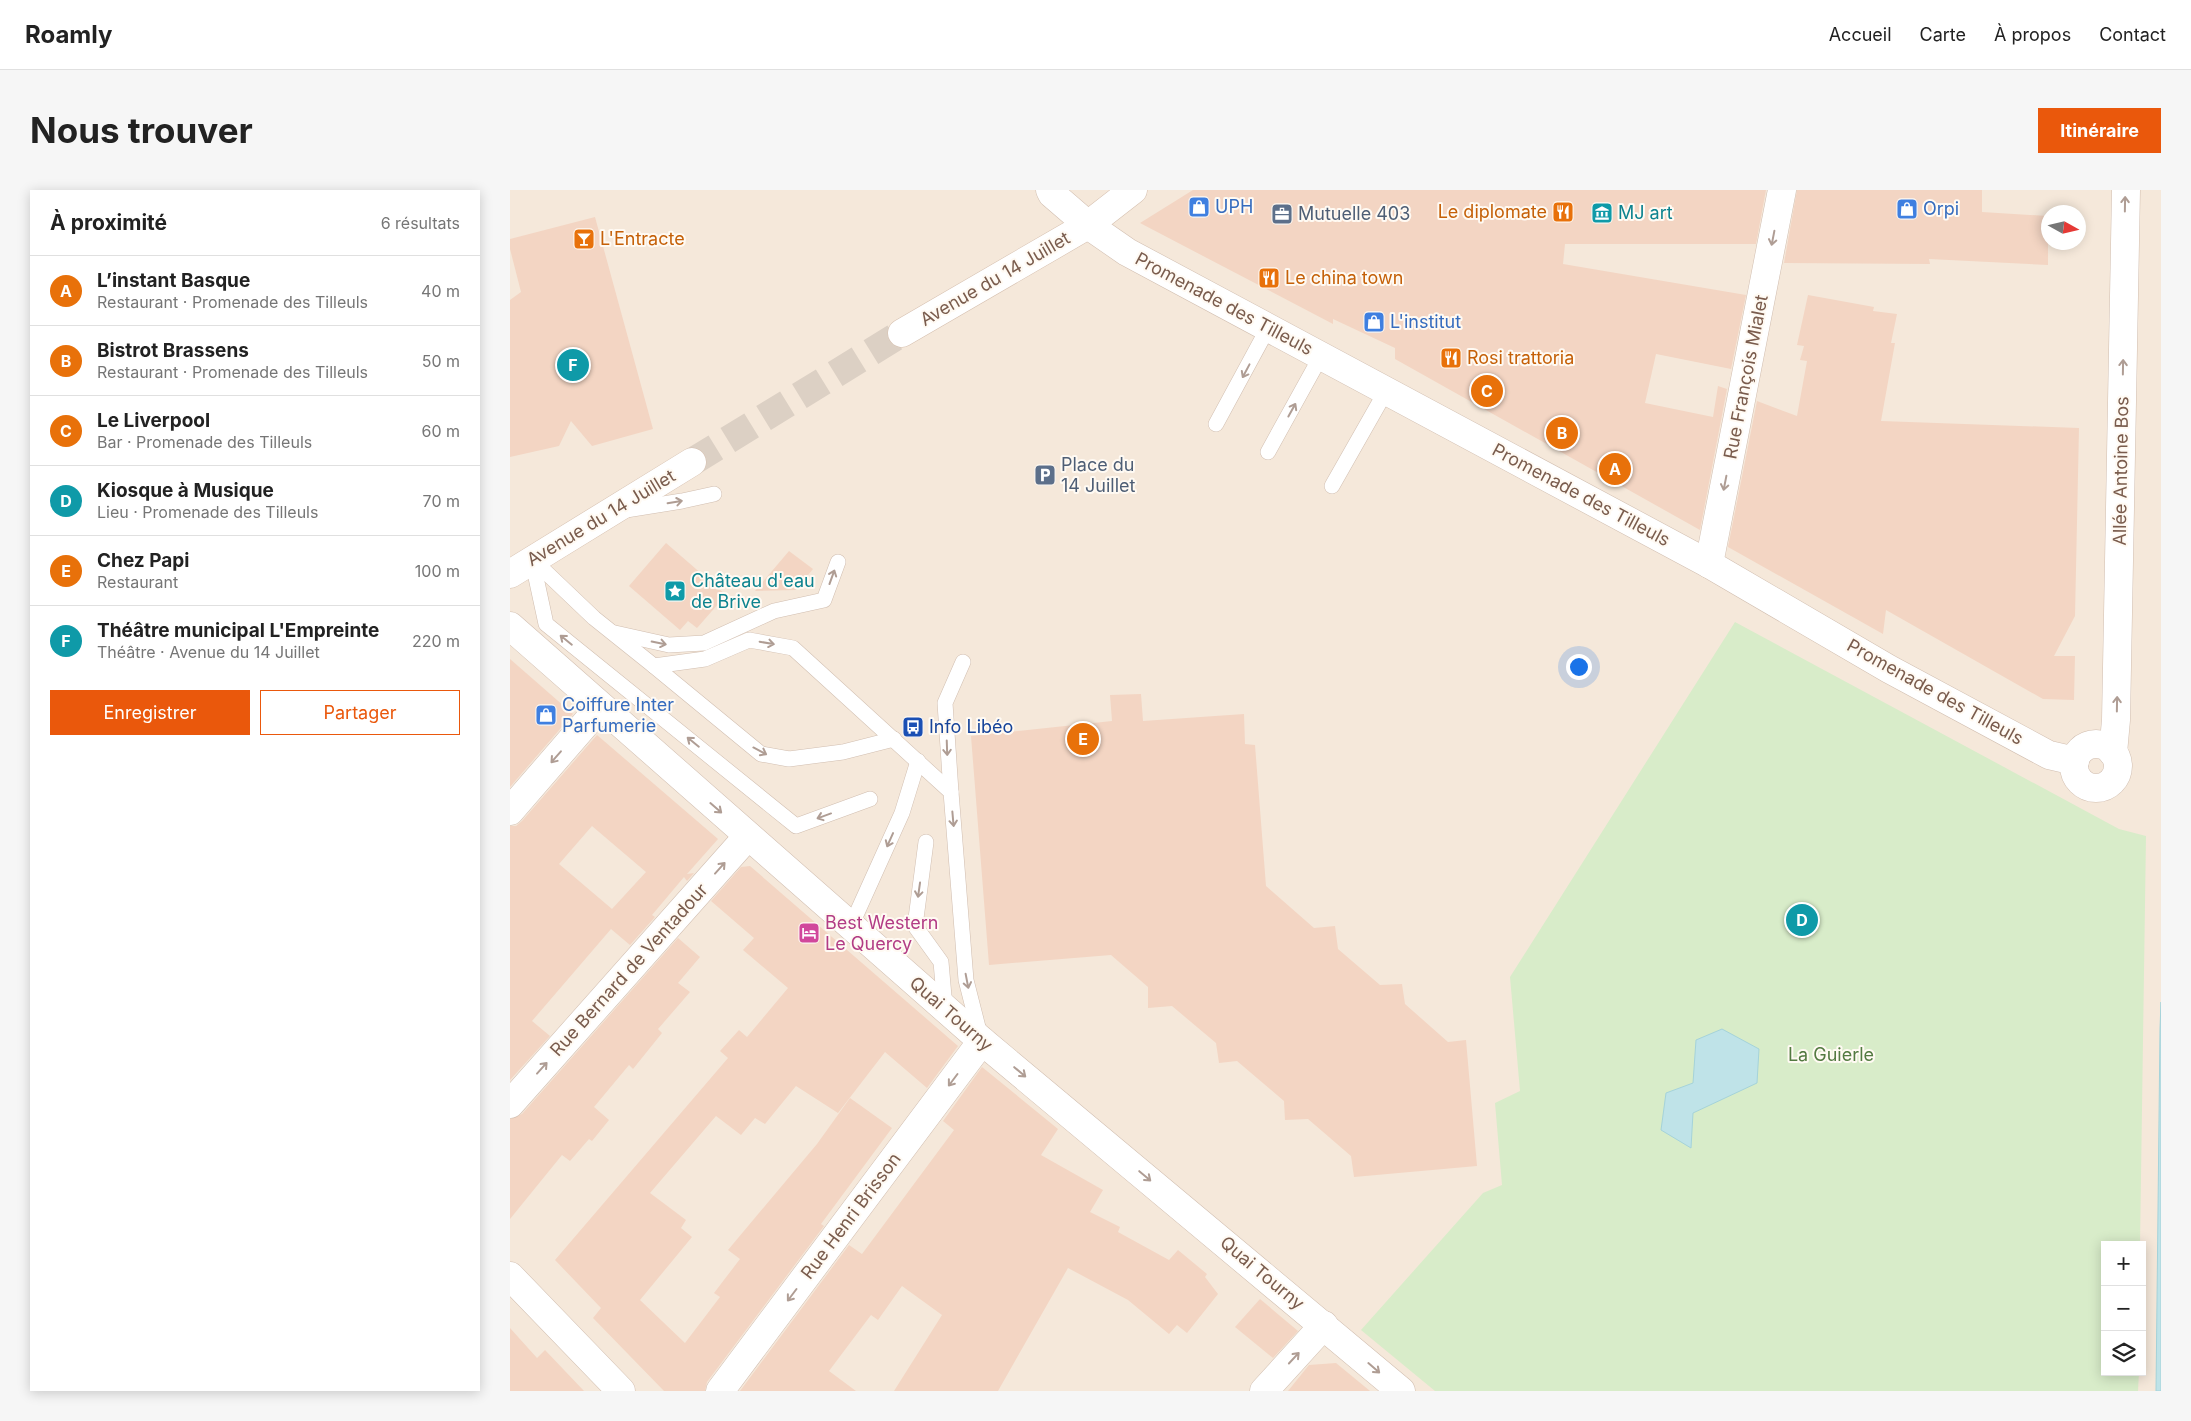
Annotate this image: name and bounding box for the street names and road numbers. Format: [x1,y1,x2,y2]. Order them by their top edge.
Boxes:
street label: Avenue du 14 Juillet [916,227,1073,330]
street label: Promenade des Tilleuls [1132,248,1317,359]
street label: Rue François Mialet [1719,293,1772,461]
street label: Allée Antoine Bos [2109,396,2132,546]
street label: Promenade des Tilleuls [1489,439,1674,550]
street label: Avenue du 14 Juillet [523,465,679,570]
street label: Promenade des Tilleuls [1844,634,2027,749]
street label: Rue Bernard de Ventadour [546,879,712,1060]
street label: Quai Tourny [906,972,997,1055]
street label: Rue Henri Brisson [796,1149,905,1283]
street label: Quai Tourny [1216,1231,1309,1314]

